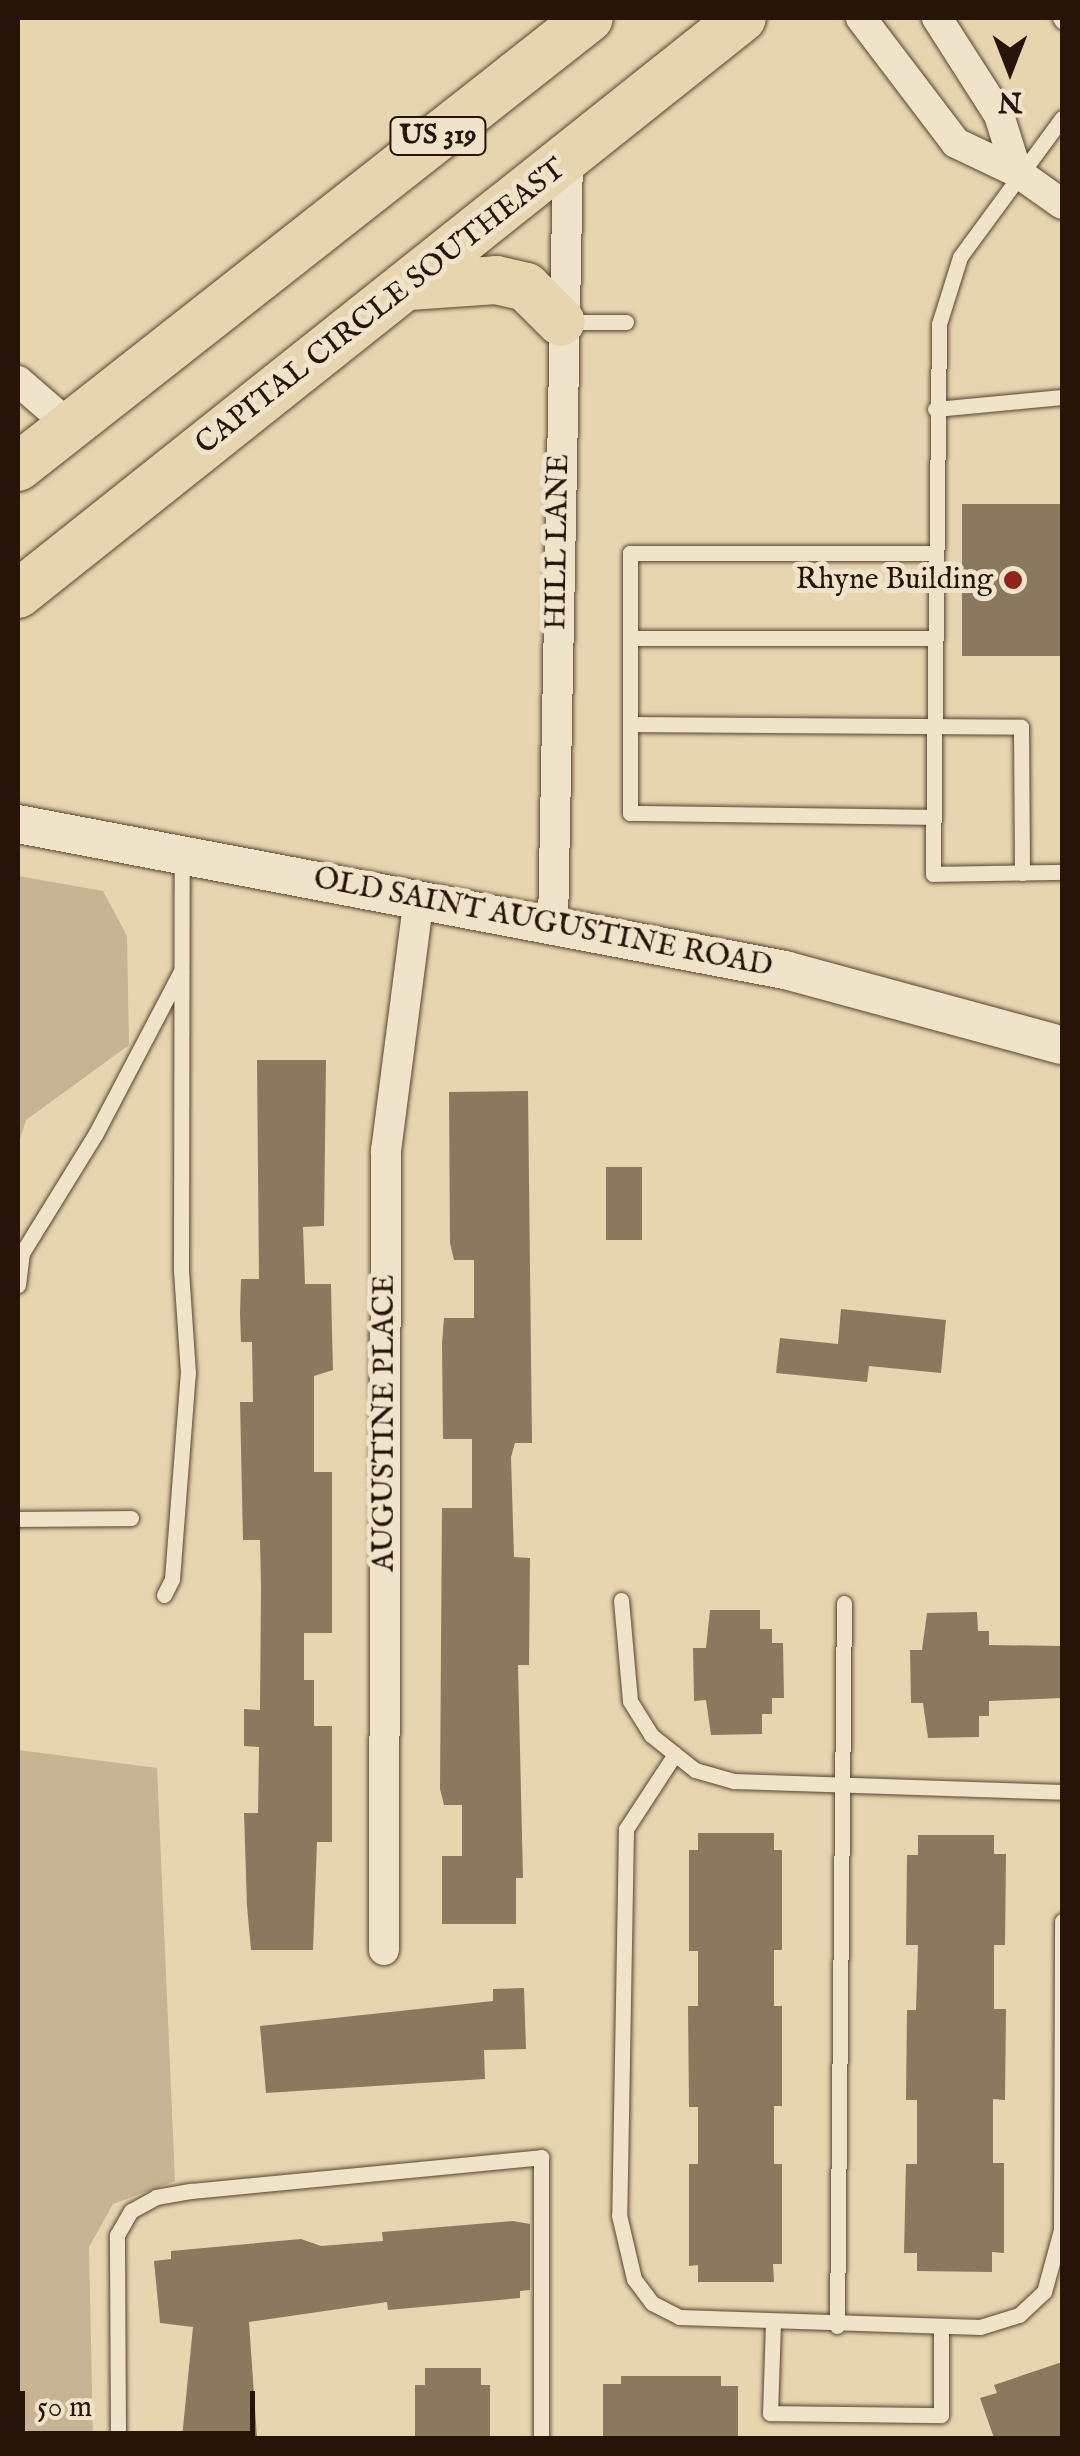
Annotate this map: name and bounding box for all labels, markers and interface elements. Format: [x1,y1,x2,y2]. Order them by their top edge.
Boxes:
north arrow [960,20,1060,120]
text: N [998,83,1022,118]
road number: US 319 [388,113,488,159]
street label: CAPITAL CIRCLE SOUTHEAST [189,151,573,463]
street label: HILL LANE [538,454,578,630]
place label: Rhyne Building [796,562,993,598]
marker: Rhyne Building [1002,569,1024,591]
street label: OLD SAINT AUGUSTINE ROAD [311,861,775,985]
street label: AUGUSTINE PLACE [367,1274,403,1572]
scale bar [25,2371,260,2433]
text: 50 m [37,2389,92,2427]

